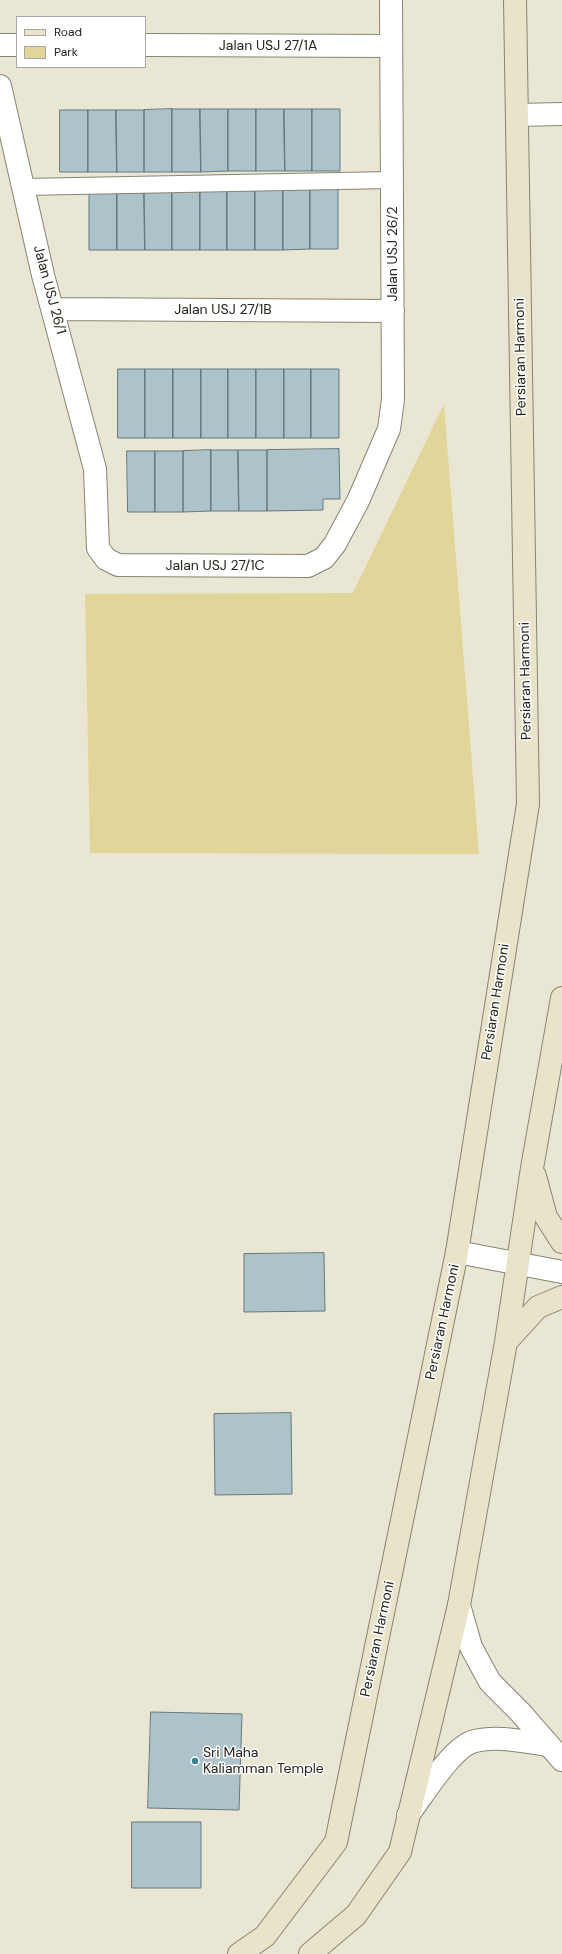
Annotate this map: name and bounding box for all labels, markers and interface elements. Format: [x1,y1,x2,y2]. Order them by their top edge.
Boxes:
legend [16,16,146,68]
text: Road [54,24,82,40]
street label: Jalan USJ 27/1A [219,38,317,54]
text: Park [54,44,78,60]
street label: Jalan USJ 26/2 [385,206,401,302]
street label: Jalan USJ 26/1 [29,244,69,336]
street label: Persiaran Harmoni [512,298,530,416]
street label: Jalan USJ 27/1B [174,302,272,318]
street label: Jalan USJ 27/1C [165,558,265,574]
street label: Persiaran Harmoni [517,622,535,740]
street label: Persiaran Harmoni [478,942,514,1062]
street label: Persiaran Harmoni [423,1263,463,1381]
street label: Persiaran Harmoni [358,1580,398,1698]
place label: Sri Maha Kaliamman Temple [203,1745,324,1778]
marker: Sri Maha Kaliamman Temple [190,1756,200,1766]

